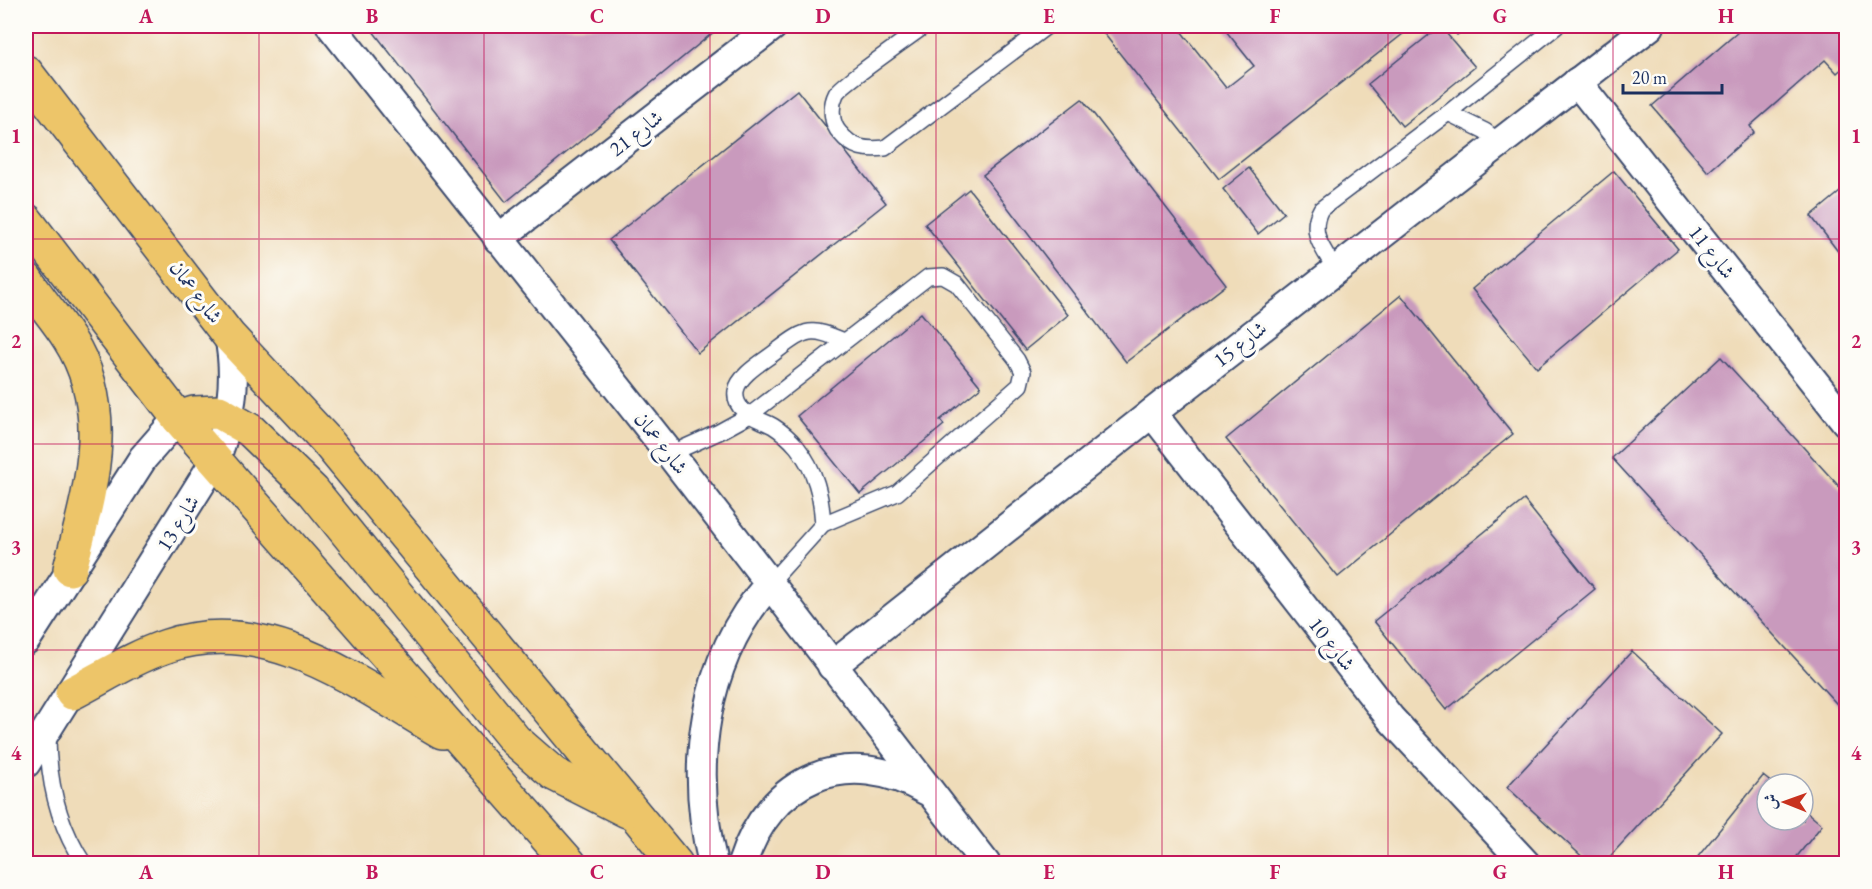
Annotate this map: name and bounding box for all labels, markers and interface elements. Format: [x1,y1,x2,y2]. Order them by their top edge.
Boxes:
text: A [138,3,154,29]
text: B [366,3,378,29]
text: C [590,3,604,29]
text: D [815,3,831,29]
text: E [1043,3,1055,29]
text: F [1270,3,1281,29]
text: G [1493,3,1507,29]
text: H [1718,3,1734,29]
scale bar [1623,57,1722,95]
text: 20 m [1632,66,1667,89]
street label: شارع 21 [603,103,671,166]
text: 1 [11,123,21,149]
text: 1 [1851,123,1861,149]
street label: شارع 11 [1679,219,1742,287]
street label: شارع عمان [160,255,229,332]
street label: شارع 15 [1207,314,1275,377]
text: 2 [11,328,22,354]
text: 2 [1851,328,1862,354]
street label: شارع عمان [625,406,694,483]
street label: شارع 13 [150,490,209,558]
text: 3 [11,534,21,560]
text: 3 [1851,534,1861,560]
street label: شارع 10 [1299,611,1362,679]
text: 4 [11,740,22,766]
text: 4 [1851,740,1862,766]
north arrow [1755,772,1815,832]
text: ش [1760,794,1781,810]
text: A [138,859,154,885]
text: B [366,859,378,885]
text: C [590,859,604,885]
text: D [815,859,831,885]
text: E [1043,859,1055,885]
text: F [1270,859,1281,885]
text: G [1493,859,1507,885]
text: H [1718,859,1734,885]

